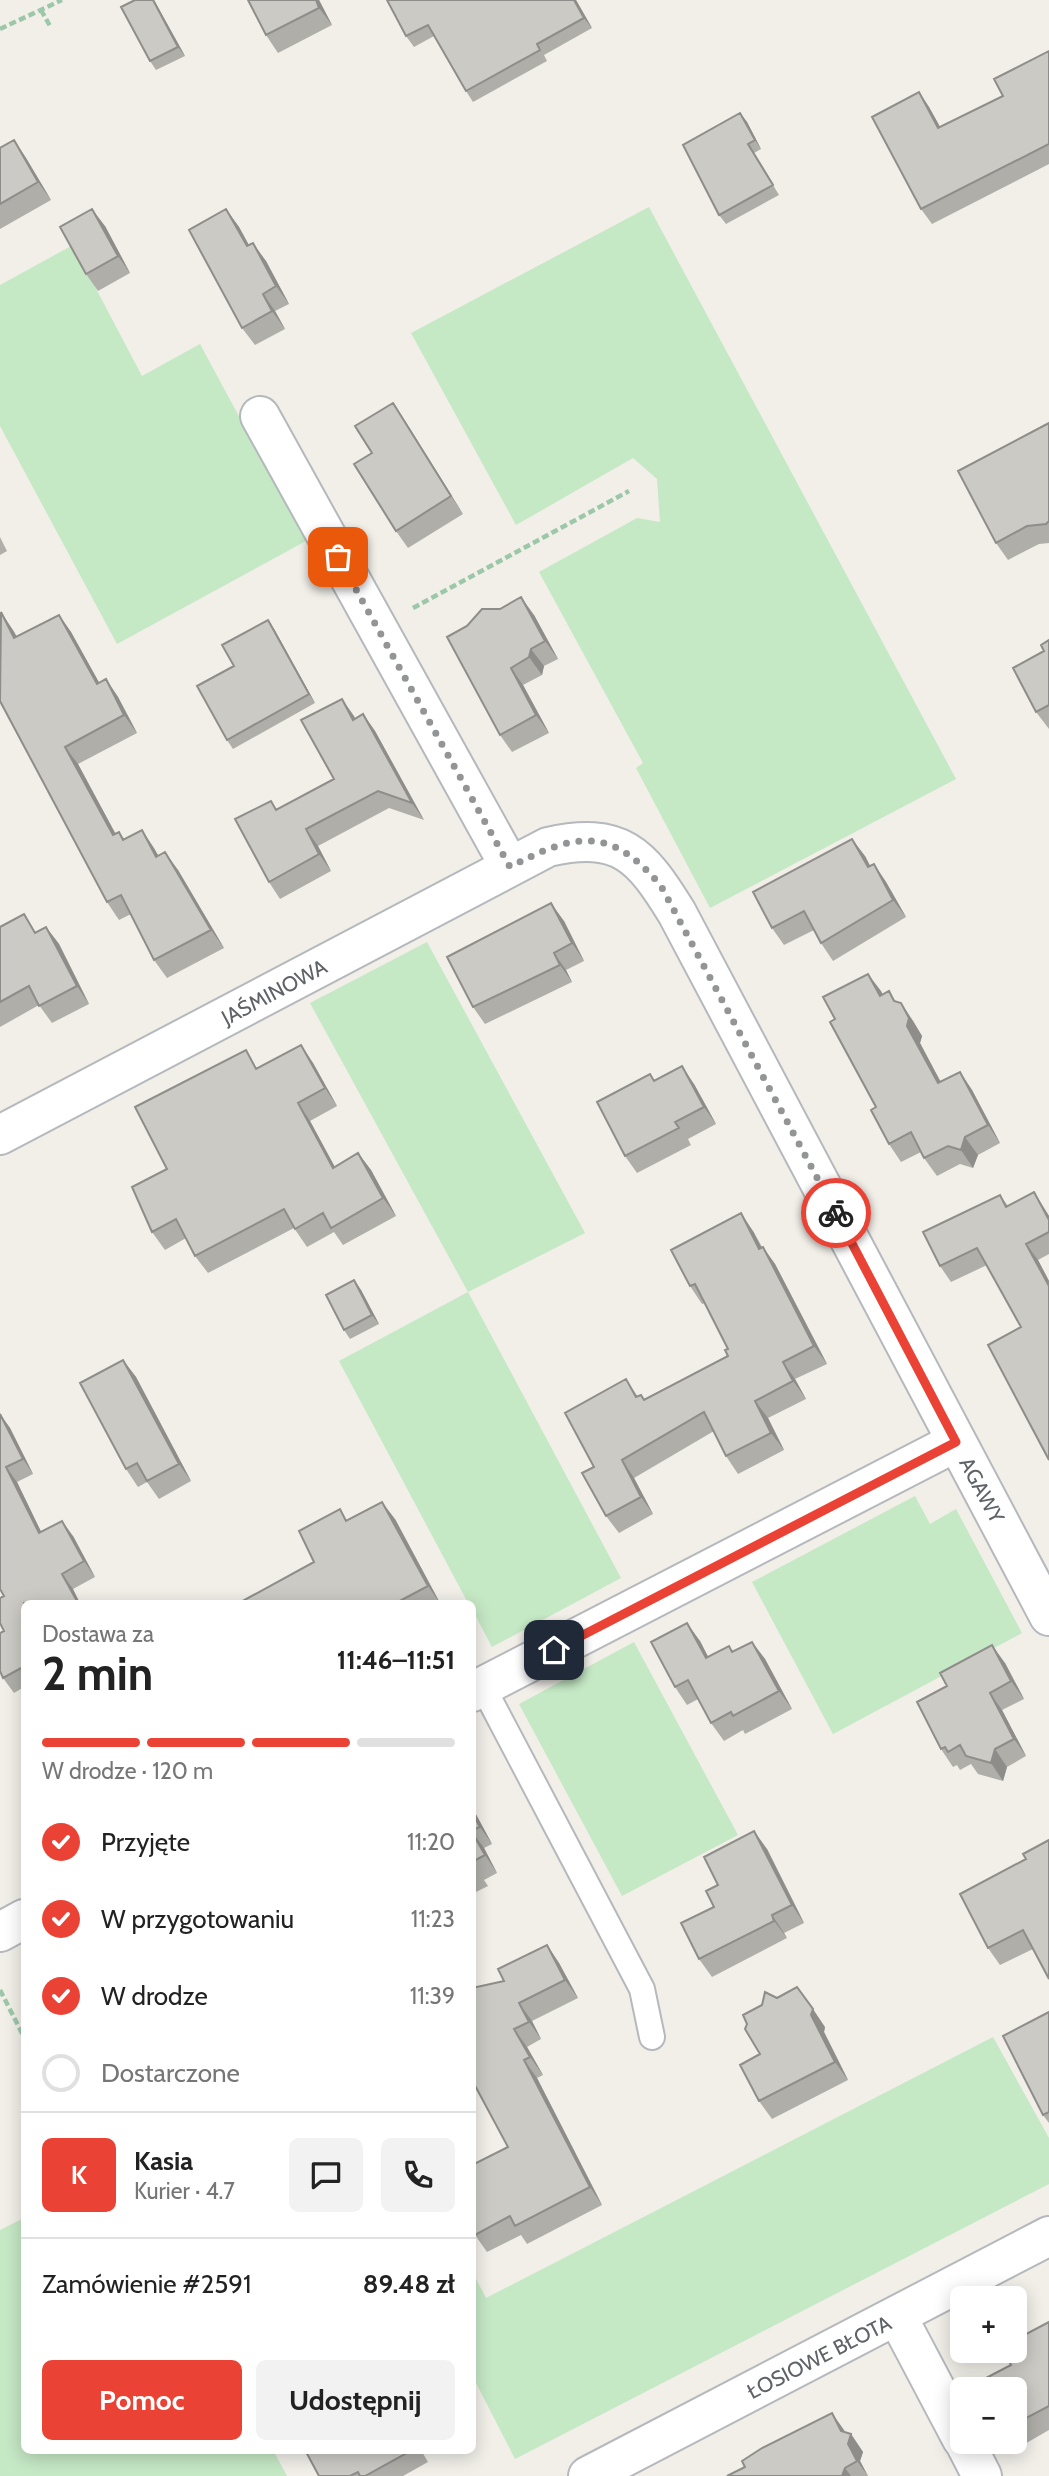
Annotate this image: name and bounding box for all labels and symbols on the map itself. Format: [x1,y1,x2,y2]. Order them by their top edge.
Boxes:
pin [308,527,368,587]
street label: JAŚMINOWA [216,954,331,1031]
courier [801,1178,871,1248]
street label: AGAWY [954,1453,1010,1528]
pin [524,1620,584,1680]
street label: ŁOSIOWE BŁOTA [743,2310,895,2404]

